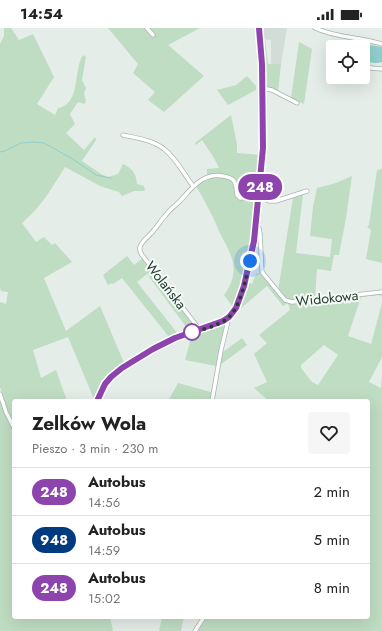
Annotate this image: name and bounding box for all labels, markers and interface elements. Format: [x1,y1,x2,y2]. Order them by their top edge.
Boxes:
text: 14:54 [20,3,63,25]
map controls [326,40,370,84]
button: locate [326,40,370,84]
line badge: 248 [237,174,283,200]
text: 248 [246,177,274,197]
your location [240,251,260,271]
street label: Wolańska [141,257,191,313]
street label: Widokowa [295,285,359,311]
unlabelled marker [183,323,201,341]
text: Zelków Wola [32,410,146,437]
button: heart [308,412,350,454]
text: Pieszo · 3 min · 230 m [32,439,158,458]
text: Autobus [88,471,146,493]
text: 2 min [313,481,350,503]
text: 248 [40,482,68,502]
text: 14:56 [88,493,120,512]
text: Autobus [88,519,146,541]
text: 5 min [314,529,350,551]
text: 948 [40,530,68,550]
text: 14:59 [88,541,120,560]
text: Autobus [88,567,146,589]
text: 8 min [314,577,350,599]
text: 248 [40,578,68,598]
text: 15:02 [88,589,120,608]

